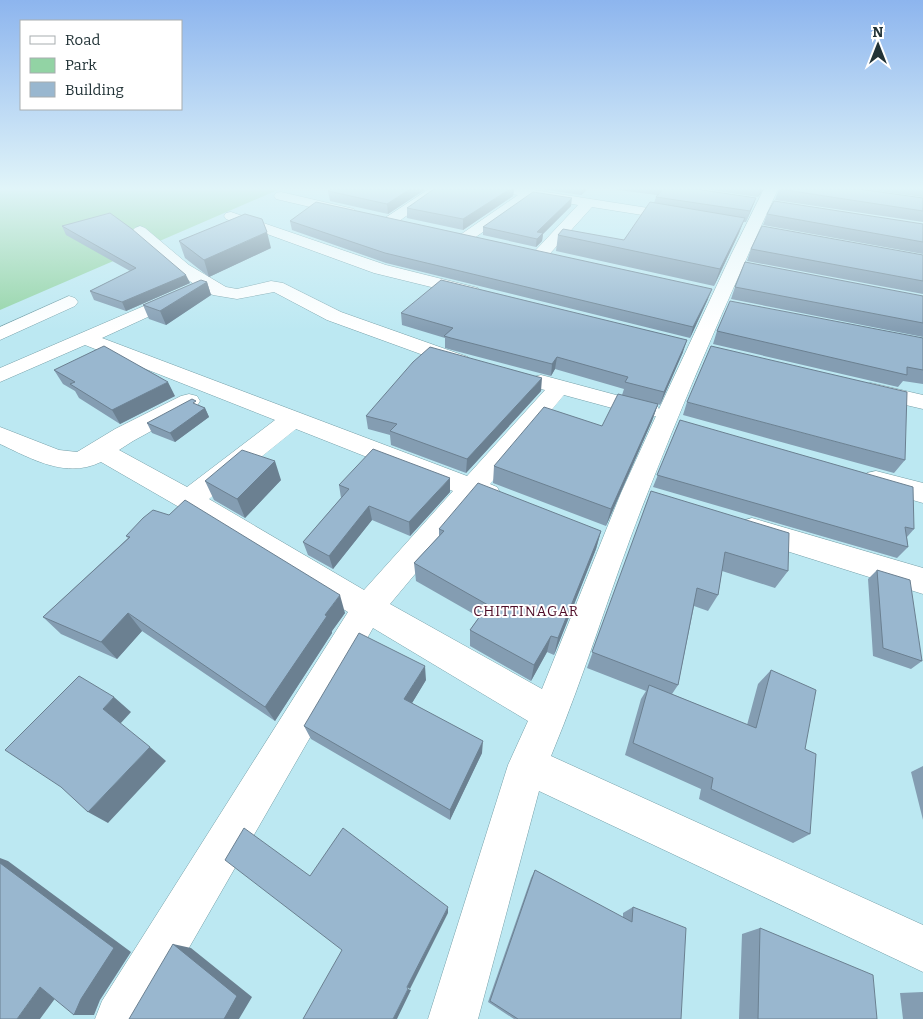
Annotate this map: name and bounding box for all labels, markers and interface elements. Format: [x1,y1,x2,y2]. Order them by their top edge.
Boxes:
legend [20,20,182,110]
north arrow [853,20,903,70]
text: N [873,24,884,41]
text: Road [65,31,100,49]
text: Park [65,56,97,74]
text: Building [65,81,124,99]
district label: CHITTINAGAR [473,603,579,620]

